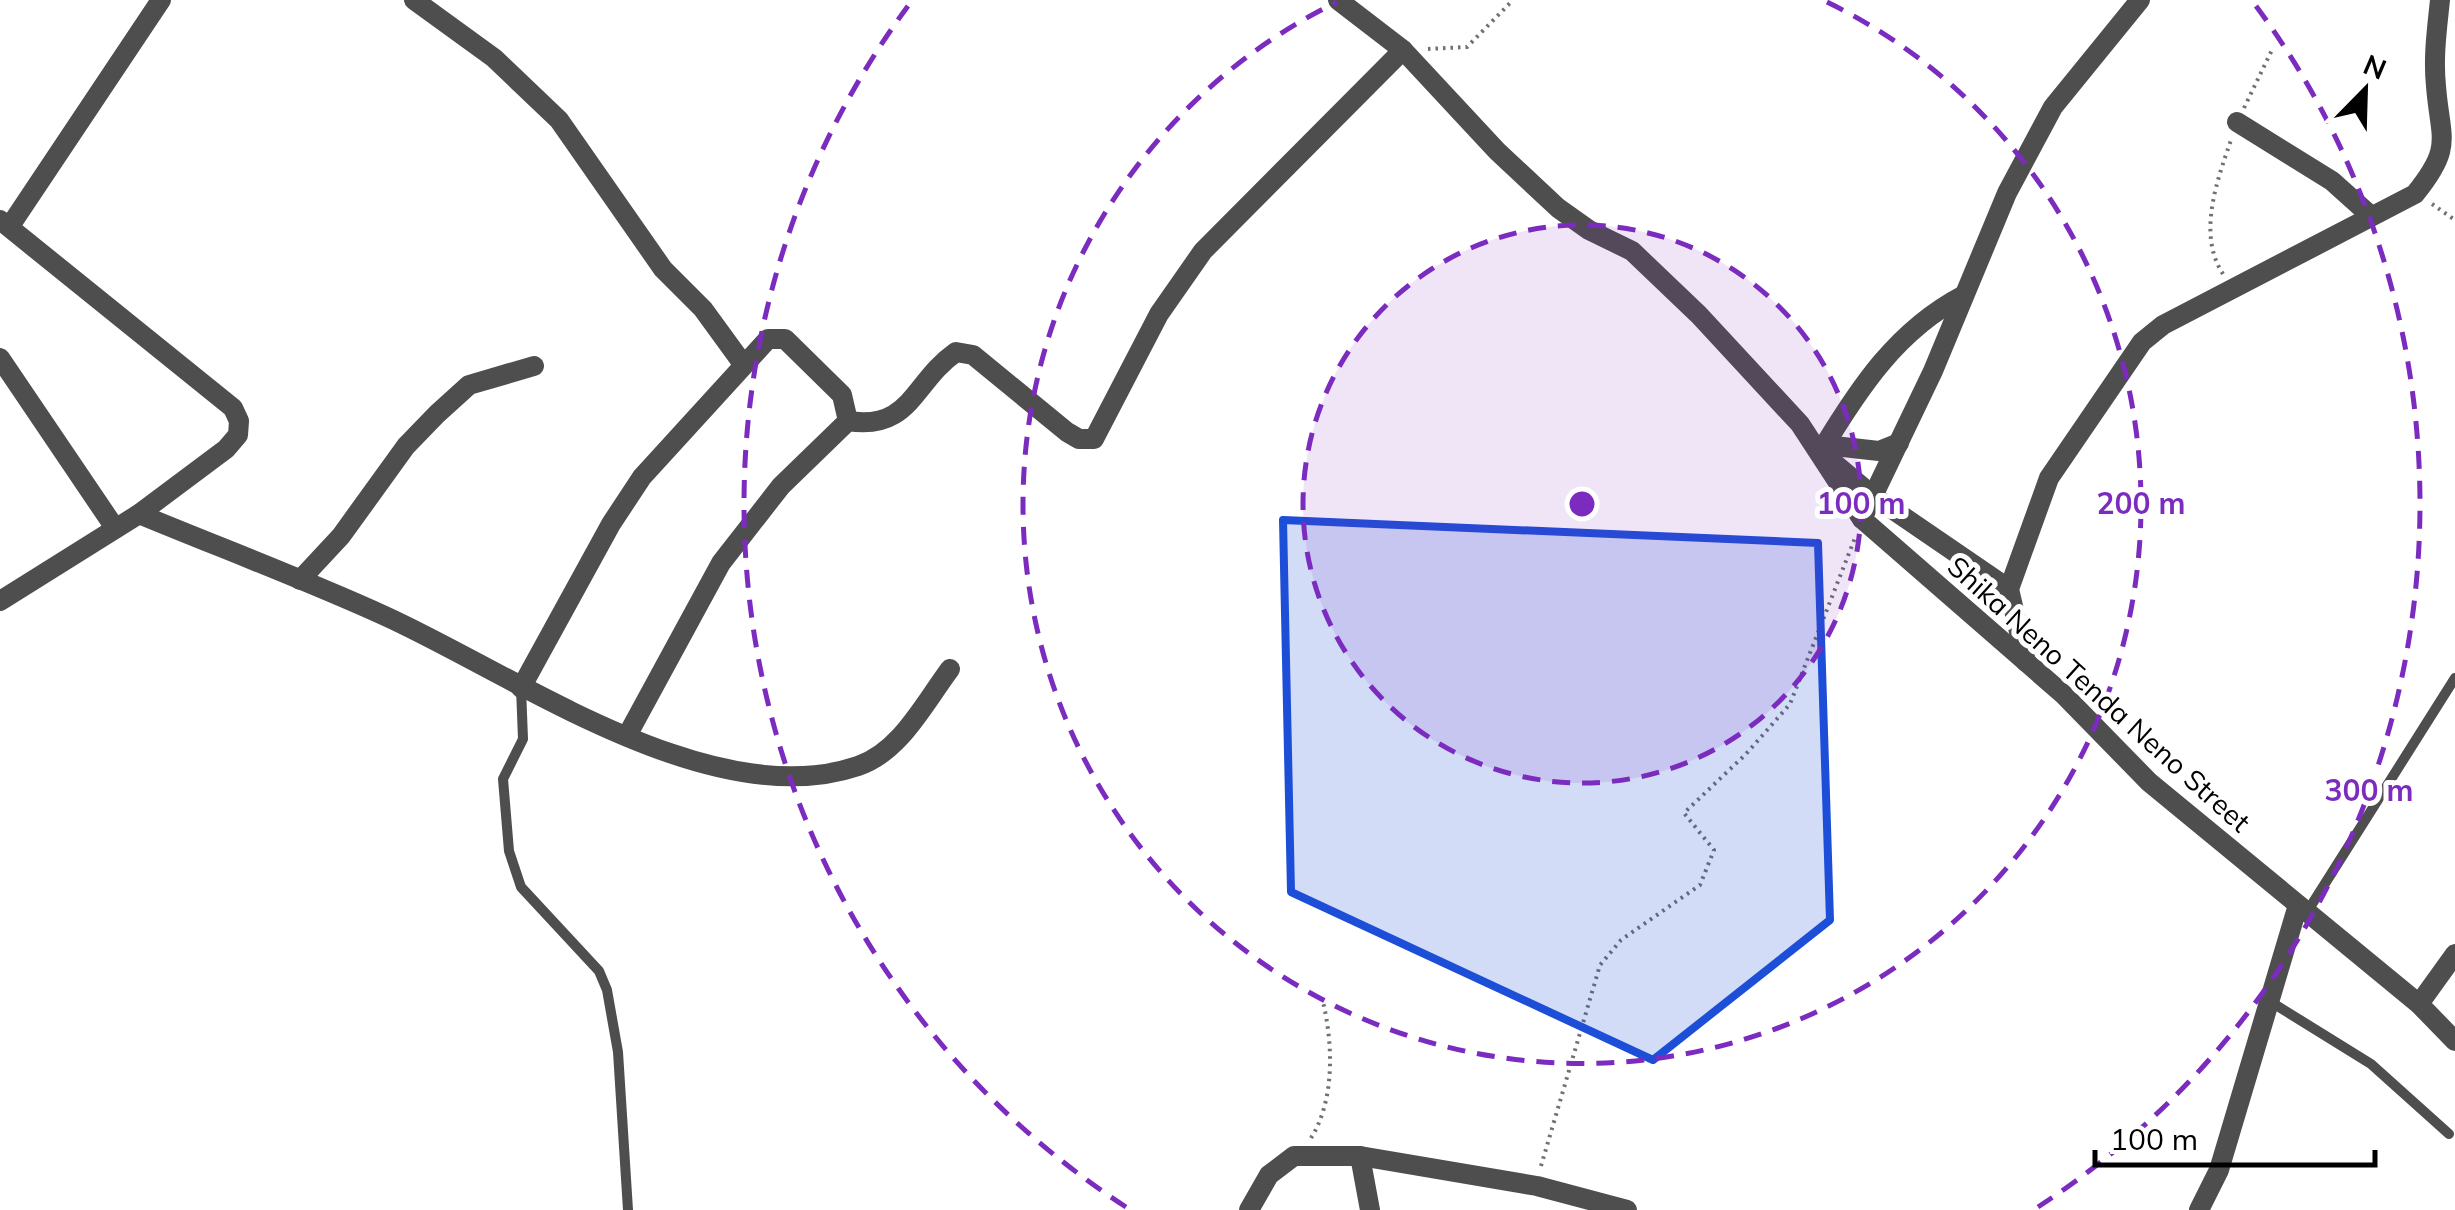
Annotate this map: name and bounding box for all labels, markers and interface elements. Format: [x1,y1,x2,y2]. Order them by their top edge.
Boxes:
north arrow [2315,40,2415,140]
text: N [2358,46,2392,87]
text: 100 m [1816,484,1906,522]
text: 200 m [2096,484,2186,522]
centre of rings [1564,486,1600,522]
street label: Shika Neno Tenda Neno Street [1941,548,2258,839]
text: 300 m [2324,771,2414,809]
scale bar [2095,1105,2375,1167]
text: 100 m [2110,1120,2198,1158]

